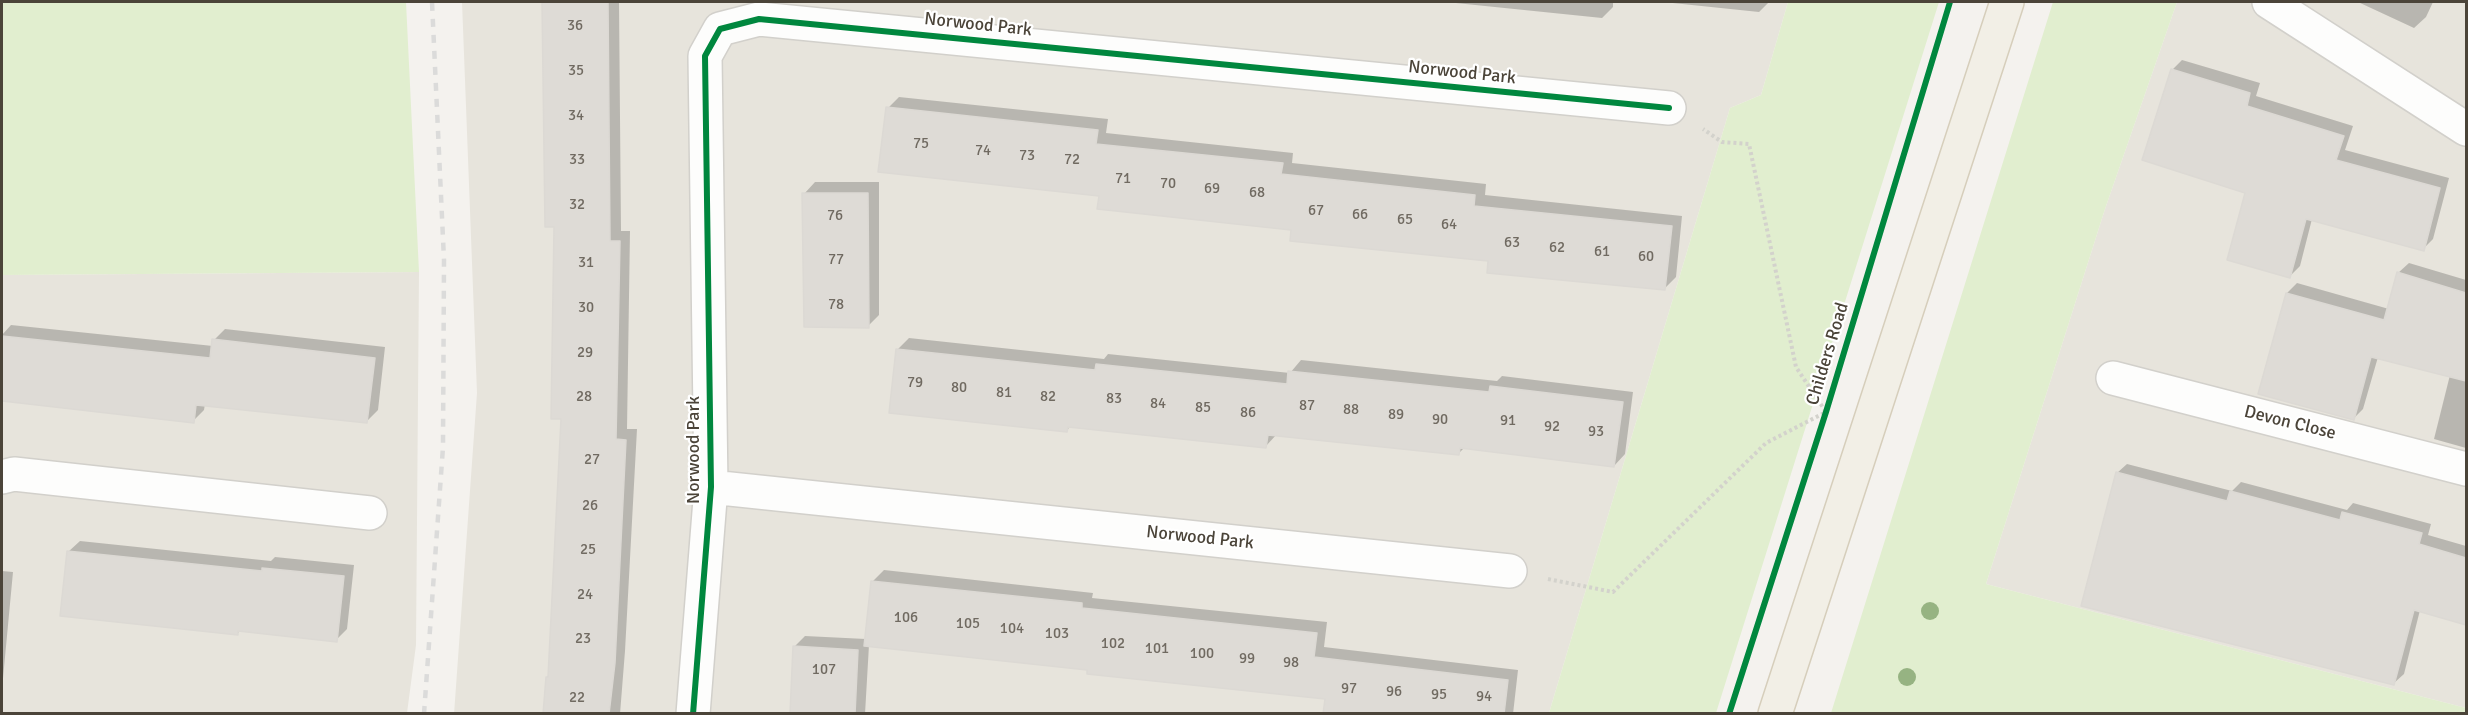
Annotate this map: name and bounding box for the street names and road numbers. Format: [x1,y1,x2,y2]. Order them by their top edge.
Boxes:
street label: Norwood Park [923,9,1033,41]
street label: Norwood Park [1407,57,1517,89]
street label: Childers Road [1802,300,1854,408]
street label: Norwood Park [683,396,705,504]
street label: Devon Close [2242,401,2338,445]
street label: Norwood Park [1145,522,1255,554]

